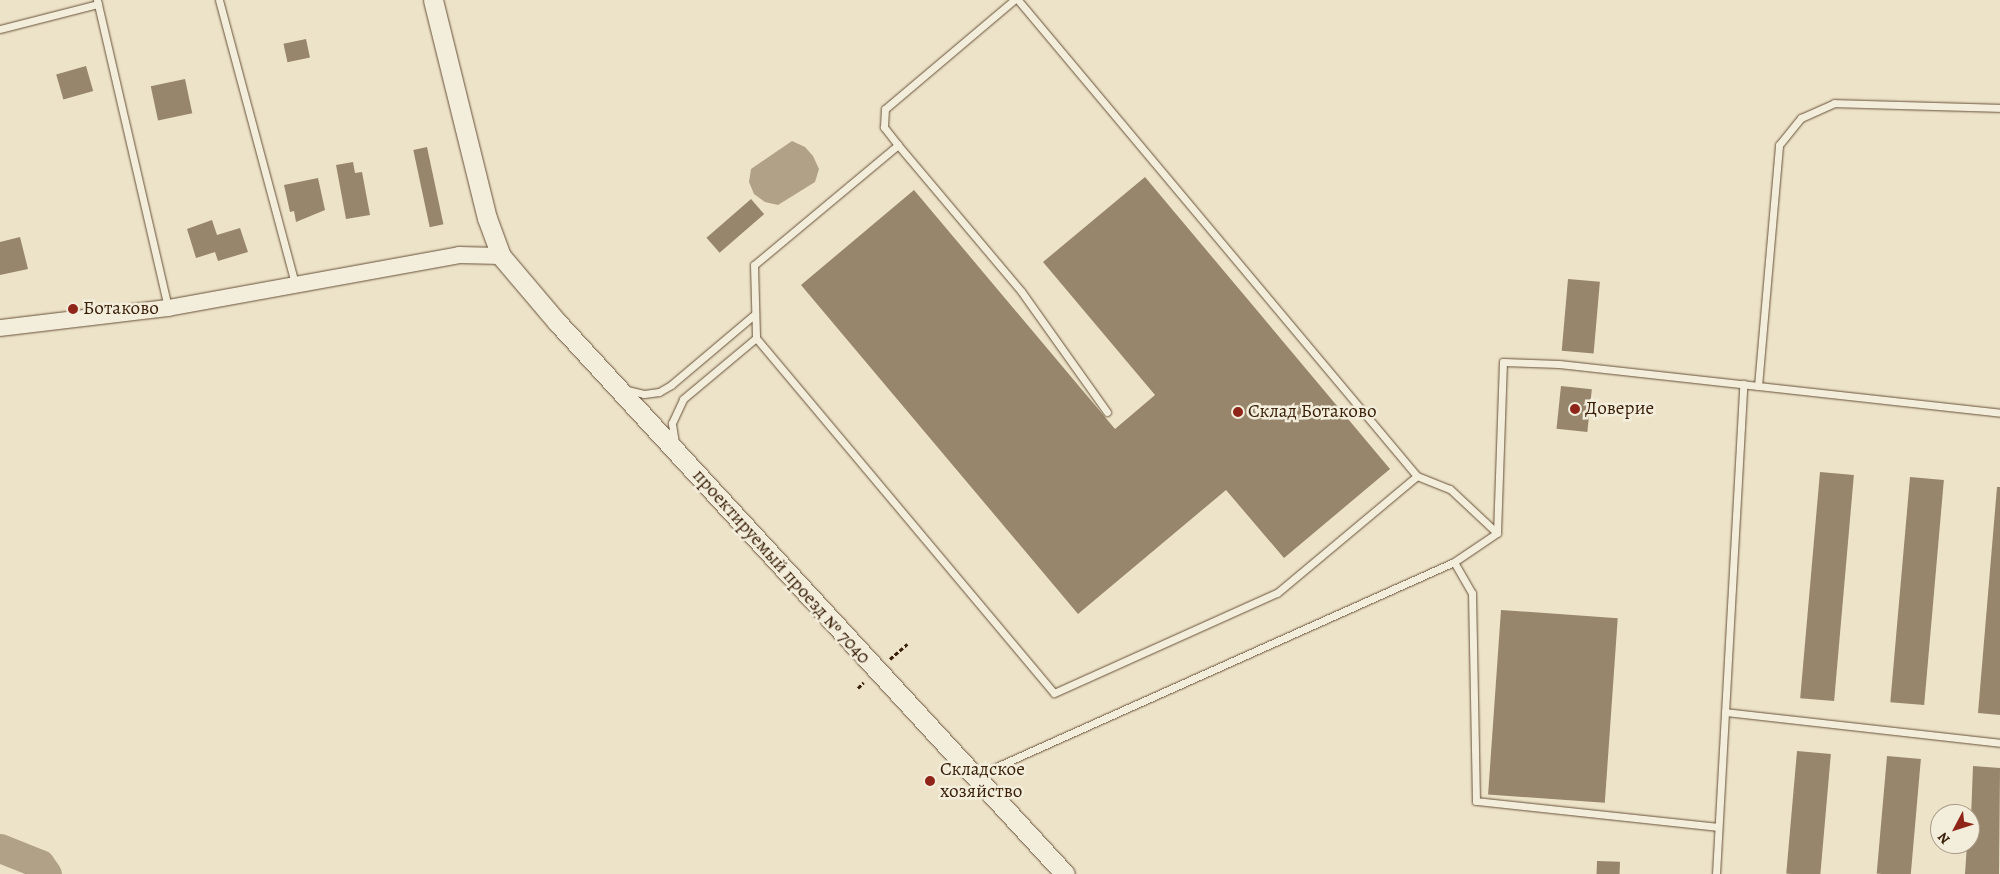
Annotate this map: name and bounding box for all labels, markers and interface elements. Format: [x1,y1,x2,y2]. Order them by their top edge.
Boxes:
place label: Ботаково [83,298,159,320]
marker: Ботаково [67,303,79,315]
place label: Доверие [1585,398,1654,420]
place label: Склад Ботаково [1248,401,1377,423]
marker: Доверие [1569,403,1581,415]
marker: Склад Ботаково [1232,406,1244,418]
street label: проектируемый проезд № 7040 [687,465,875,669]
place label: Складское хозяйство [940,759,1025,803]
marker: Складское хозяйство [924,775,936,787]
north arrow [1930,804,1980,854]
text: N [1933,828,1954,848]

